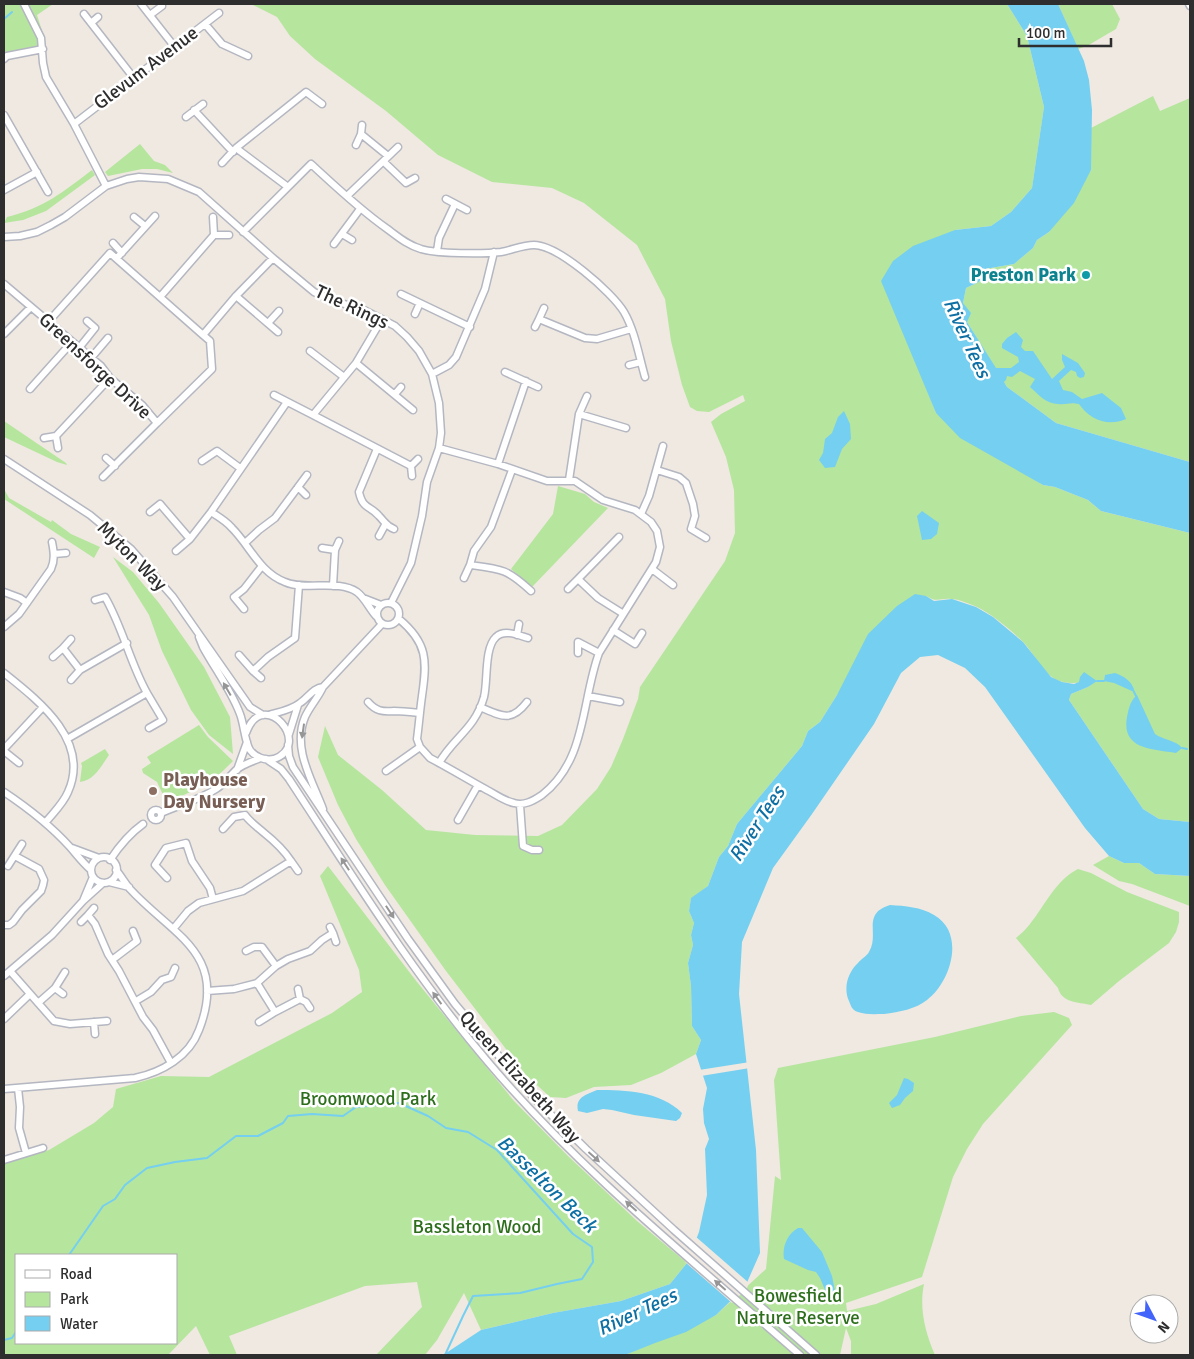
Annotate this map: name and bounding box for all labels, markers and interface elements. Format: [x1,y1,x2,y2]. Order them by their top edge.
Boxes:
scale bar [1019,15,1112,47]
street label: Glevum Avenue [89,21,203,115]
text: 100 m [1026,24,1066,42]
place label: Preston Park [970,263,1076,287]
marker: Preston Park [1080,269,1092,281]
street label: The Rings [311,280,393,334]
water label: River Tees [938,294,997,384]
street label: Greensforge Drive [34,308,156,424]
street label: Myton Way [92,516,172,596]
one-way arrow [222,682,231,695]
one-way arrow [298,723,306,739]
place label: Playhouse Day Nursery [163,768,266,814]
water label: River Tees [723,780,792,866]
marker: Playhouse Day Nursery [147,785,159,797]
one-way arrow [340,857,350,871]
one-way arrow [385,905,395,918]
one-way arrow [432,991,442,1005]
street label: Queen Elizabeth Way [454,1006,586,1148]
park label: Broomwood Park [300,1087,437,1111]
water label: Basselton Beck [492,1130,604,1239]
one-way arrow [588,1151,600,1163]
one-way arrow [626,1200,638,1212]
park label: Bassleton Wood [413,1215,541,1239]
legend [15,1254,178,1344]
text: Road [60,1265,92,1283]
one-way arrow [714,1280,726,1291]
water label: River Tees [593,1282,683,1341]
park label: Bowesfield Nature Reserve [736,1284,860,1330]
text: Park [60,1290,89,1308]
north arrow [1129,1294,1179,1344]
text: Water [60,1315,98,1333]
text: N [1154,1318,1173,1336]

